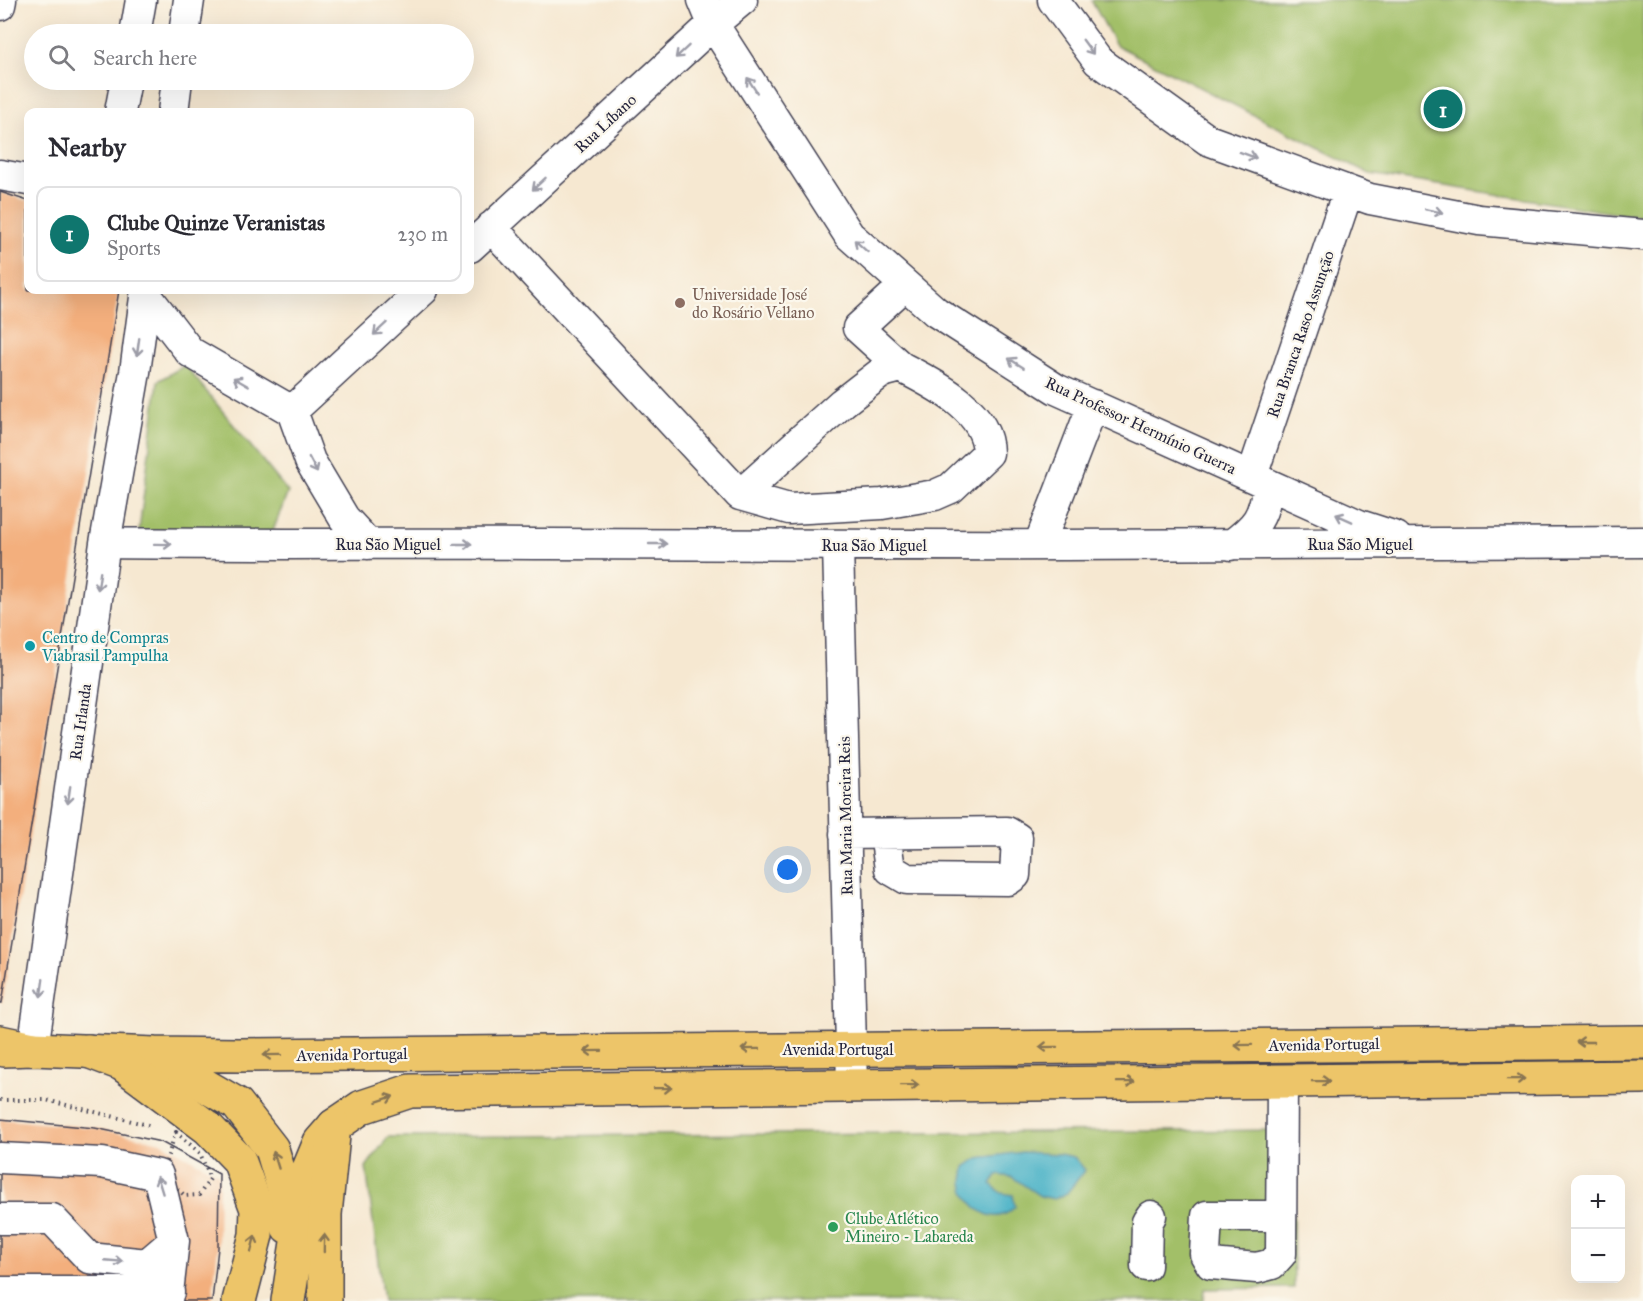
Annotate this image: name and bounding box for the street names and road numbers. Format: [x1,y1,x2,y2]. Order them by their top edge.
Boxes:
street label: Rua Líbano [571,90,640,157]
street label: Rua Branca Raso Assunção [1263,248,1338,420]
street label: Rua Professor Hermínio Guerra [1042,373,1240,478]
street label: Rua São Miguel [335,535,441,555]
street label: Rua São Miguel [1307,535,1413,555]
street label: Rua São Miguel [821,536,927,556]
street label: Rua Irlanda [66,682,95,762]
street label: Rua Maria Moreira Reis [835,736,856,896]
street label: Avenida Portugal [1267,1034,1380,1056]
street label: Avenida Portugal [781,1040,894,1060]
street label: Avenida Portugal [295,1044,408,1066]

